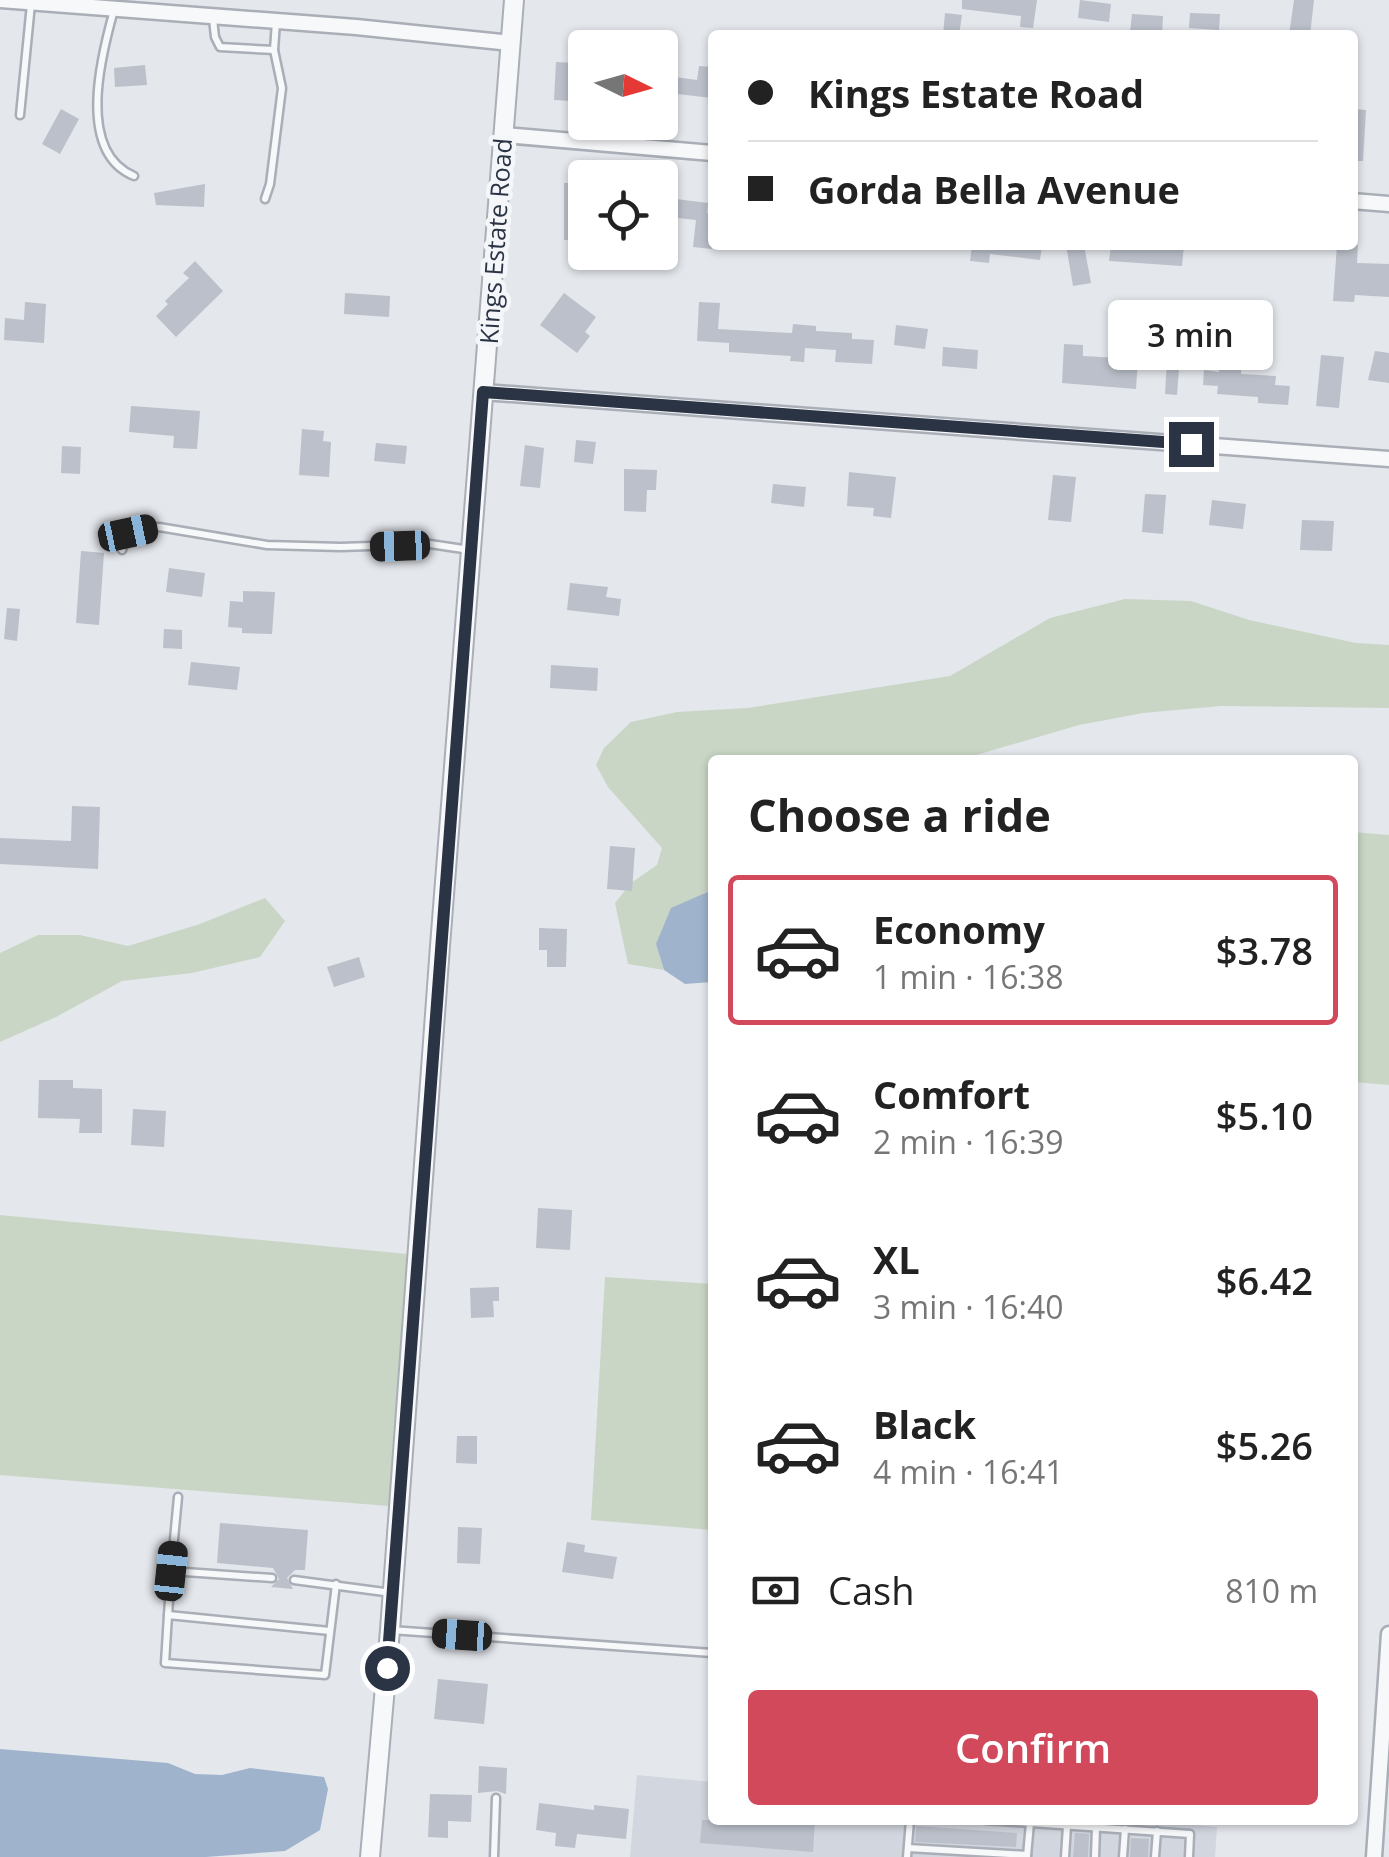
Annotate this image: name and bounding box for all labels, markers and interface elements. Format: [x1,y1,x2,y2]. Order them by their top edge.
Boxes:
north arrow [568,30,678,140]
map controls [568,30,678,270]
text: Kings Estate Road [808,67,1144,119]
street label: Kings Estate Road [471,137,519,345]
button: locate [568,160,678,270]
text: Gorda Bella Avenue [808,163,1180,215]
callout: 3 min [1108,299,1274,369]
text: 3 min [1147,313,1234,356]
route end [1169,422,1214,467]
car [96,512,160,554]
car [369,530,431,562]
text: Choose a ride [748,784,1051,845]
text: Economy [873,903,1045,955]
icon: car [753,905,843,995]
text: $3.78 [1216,924,1313,976]
text: 1 min · 16:38 [873,955,1064,998]
text: Comfort [873,1068,1030,1120]
icon: car [753,1070,843,1160]
text: $5.10 [1216,1089,1313,1141]
text: 2 min · 16:39 [873,1120,1064,1163]
text: XL [873,1233,920,1285]
icon: car [753,1235,843,1325]
text: $6.42 [1216,1254,1313,1306]
text: 3 min · 16:40 [873,1285,1064,1328]
text: Black [873,1398,976,1450]
icon: car [753,1400,843,1490]
text: $5.26 [1216,1419,1313,1471]
text: 4 min · 16:41 [873,1450,1064,1493]
car [153,1540,189,1602]
icon: cash [748,1563,803,1618]
text: Cash [828,1564,914,1616]
text: 810 m [1225,1569,1318,1612]
car [431,1618,493,1652]
route start [365,1646,410,1691]
button: Confirm [748,1690,1318,1805]

